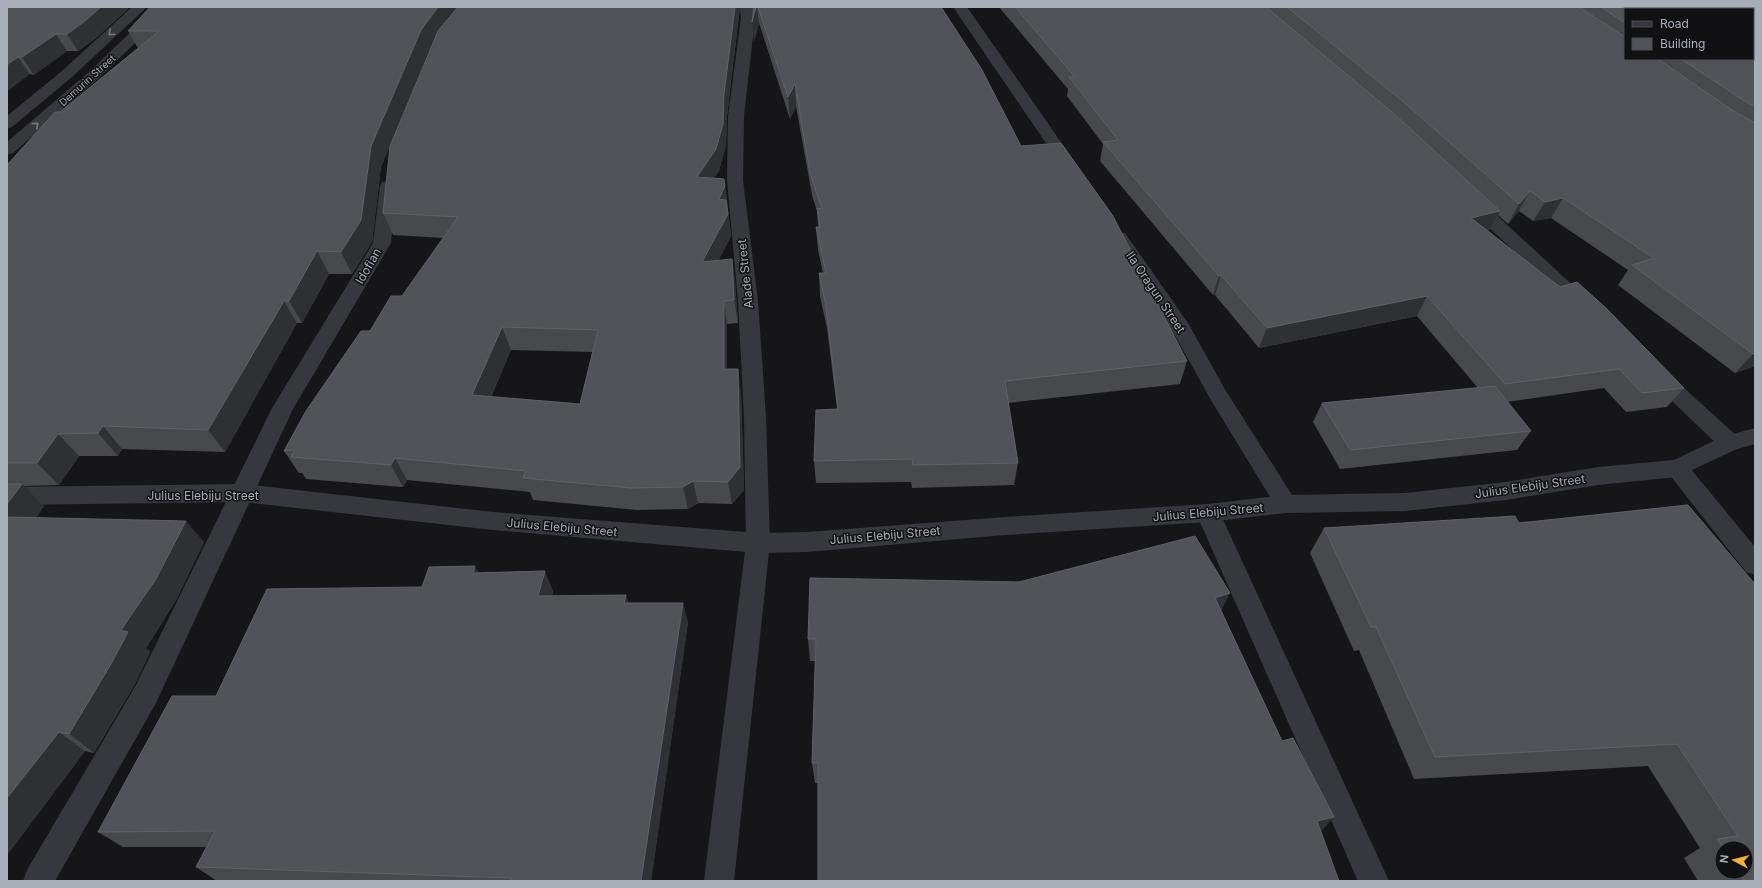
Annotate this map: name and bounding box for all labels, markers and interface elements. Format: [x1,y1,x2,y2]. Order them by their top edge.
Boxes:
legend [1624,8,1754,60]
text: Road [1660,16,1689,31]
one-way arrow [108,29,116,36]
text: Building [1660,36,1705,51]
street label: Demurin Street [57,51,118,108]
one-way arrow [32,122,39,129]
street label: Alade Street [734,239,756,309]
street label: Idofian [352,245,384,287]
street label: Ila Oragun Street [1123,248,1189,336]
street label: Julius Elebiju Street [1474,471,1586,501]
street label: Julius Elebiju Street [147,488,259,503]
street label: Julius Elebiju Street [1152,500,1264,524]
street label: Julius Elebiju Street [506,515,618,539]
street label: Julius Elebiju Street [829,523,941,547]
north arrow [1714,840,1754,880]
text: N [1717,854,1732,864]

